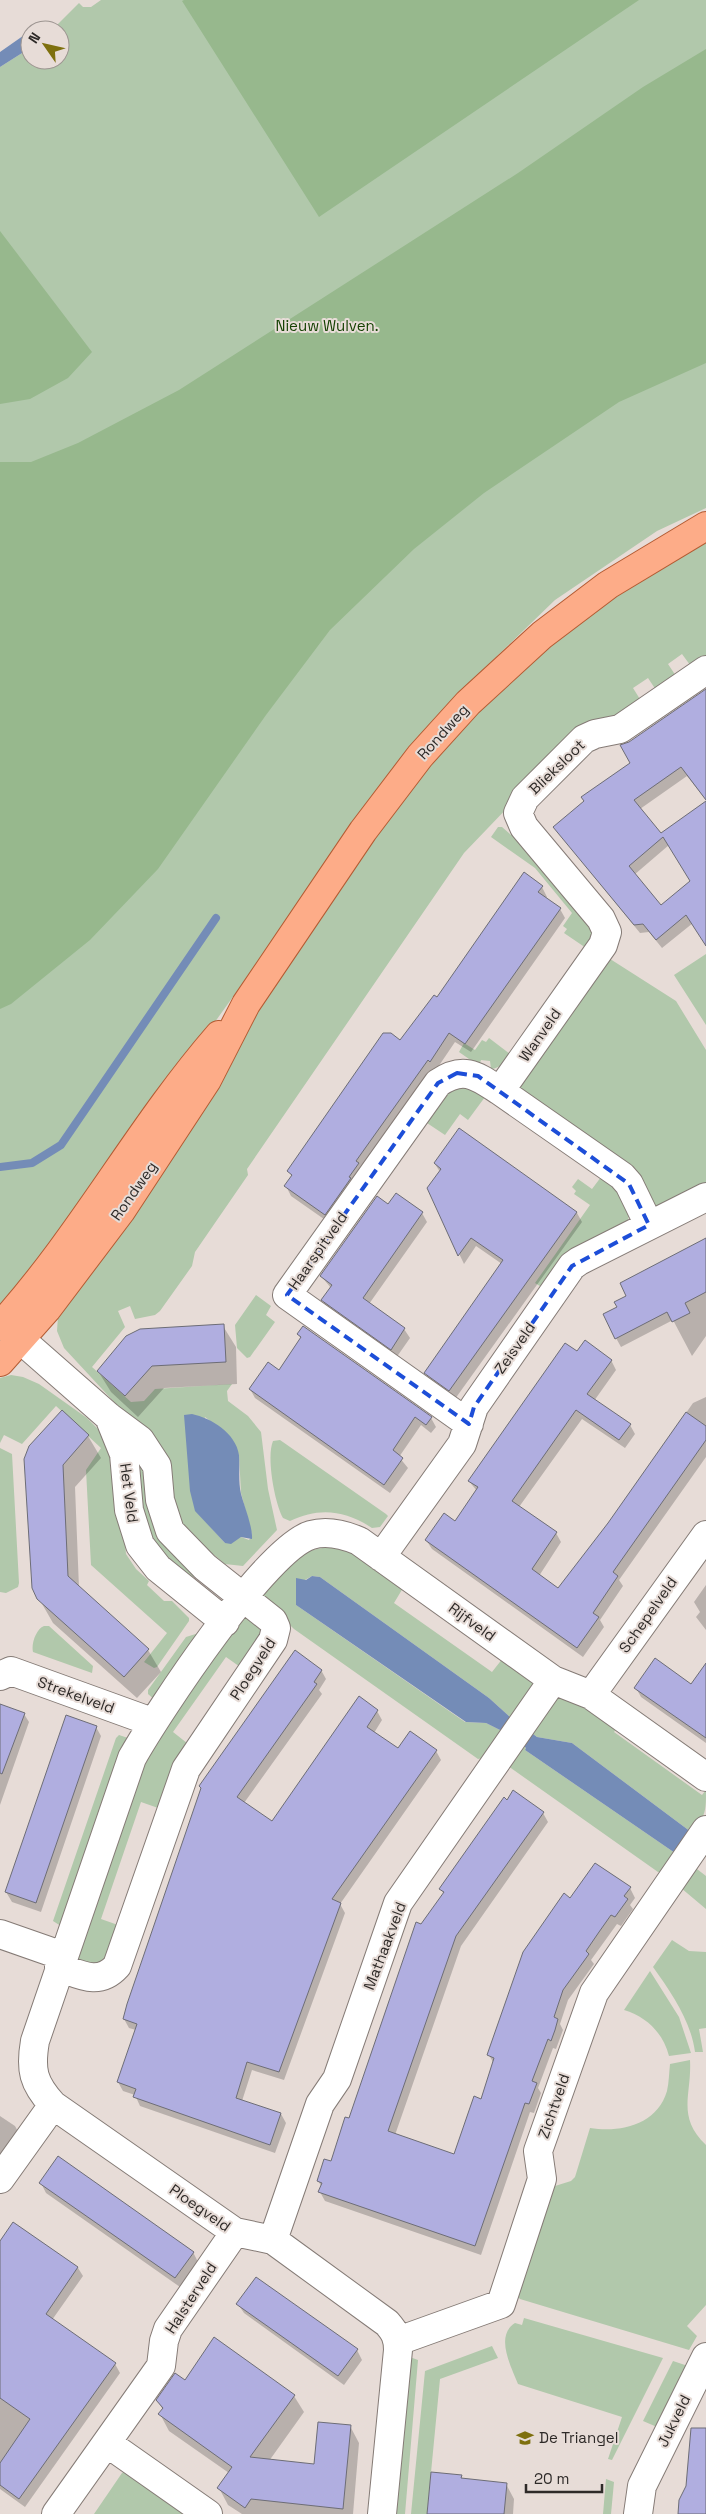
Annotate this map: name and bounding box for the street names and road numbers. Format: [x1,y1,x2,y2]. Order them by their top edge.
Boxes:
street label: Rondweg [413,700,472,763]
street label: Blieksloot [525,735,589,798]
street label: Wanveld [514,1004,565,1065]
street label: Rondweg [106,1157,161,1224]
street label: Haarspitveld [284,1208,351,1293]
street label: Zeisveld [490,1318,539,1377]
street label: Het Veld [116,1462,143,1524]
street label: Schepelveld [614,1573,681,1656]
street label: Rijfveld [445,1598,500,1645]
street label: Ploegveld [225,1634,280,1703]
street label: Strekelveld [35,1672,117,1717]
street label: Mathaakveld [359,1899,410,1992]
street label: Zichtveld [534,2071,573,2141]
street label: Ploegveld [166,2180,235,2236]
street label: Halsterveld [161,2259,221,2337]
street label: Jukveld [653,2392,694,2450]

